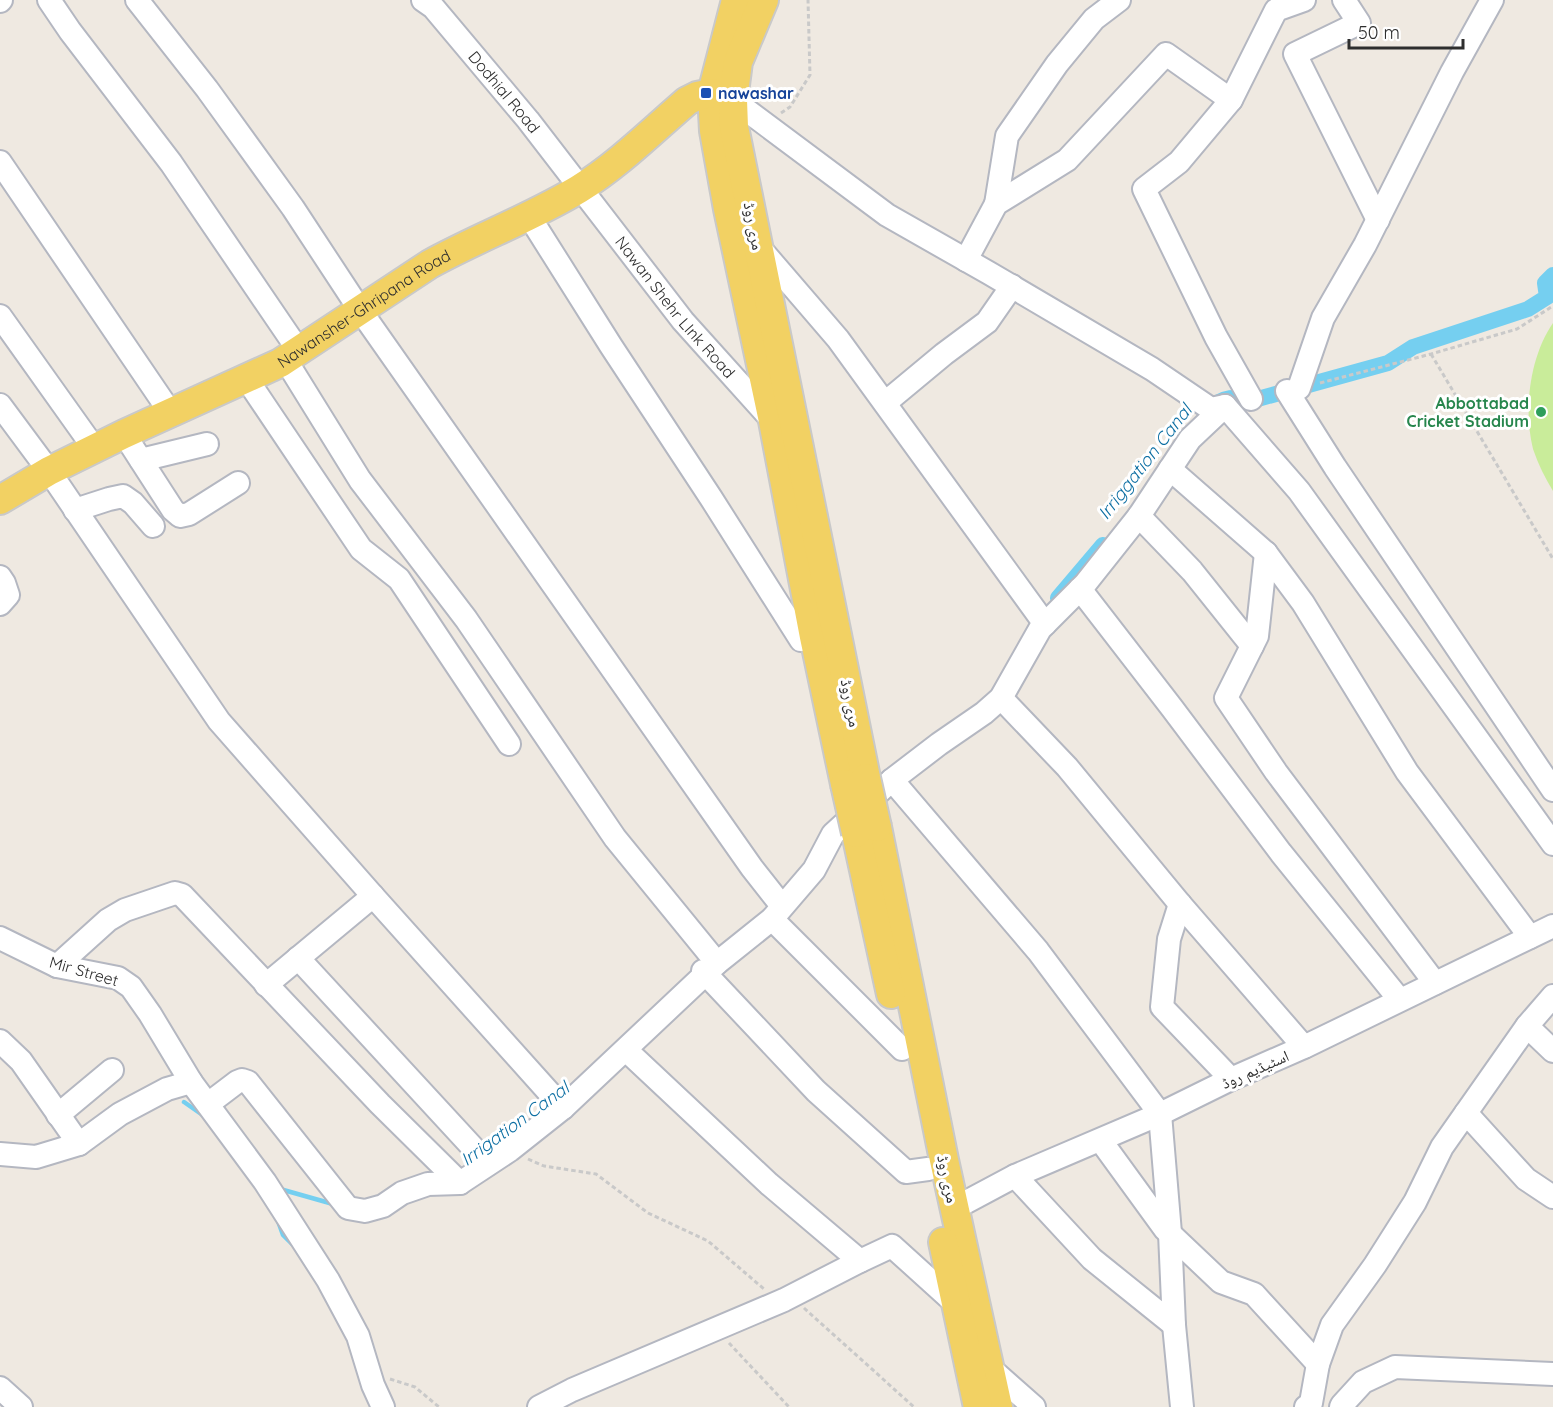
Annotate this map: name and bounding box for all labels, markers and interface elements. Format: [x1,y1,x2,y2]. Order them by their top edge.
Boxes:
scale bar [1349,12,1463,50]
text: 50 m [1358,21,1400,44]
street label: Dodhial Road [464,47,544,137]
place label: nawashar [718,83,794,103]
marker: nawashar [699,86,713,100]
street label: مری روڈ [739,200,768,252]
street label: Nawan Shehr LInk Road [611,232,739,382]
street label: Nawansher-Ghripana Road [273,245,454,372]
place label: Abbottabad Cricket Stadium [1407,393,1529,431]
water label: Irriggation Canal [1093,398,1198,524]
marker: Abbottabad Cricket Stadium [1534,405,1548,419]
street label: مری روڈ [836,677,865,729]
street label: Mir Street [47,952,121,990]
street label: اسٹیڈیم روڈ [1218,1045,1292,1094]
water label: Irrigation Canal [456,1075,575,1171]
street label: مری روڈ [932,1153,963,1205]

